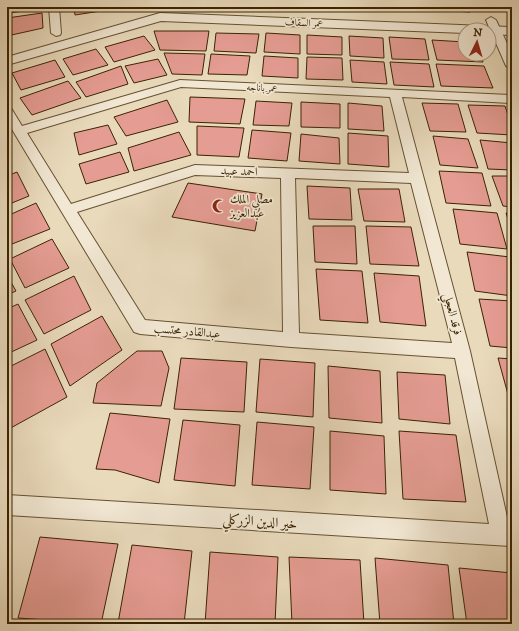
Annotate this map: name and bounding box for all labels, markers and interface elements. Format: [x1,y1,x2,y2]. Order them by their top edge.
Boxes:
street label: عمر السقاف [285,16,323,30]
north arrow [457,22,497,62]
text: N [473,26,483,40]
street label: عمر باناجه [246,81,278,95]
street label: احمد عبيد [220,163,258,180]
place label: مصلي الملك عبدالعزيز [228,192,273,221]
mosque icon: مصلي الملك عبدالعزيز [211,198,227,214]
street label: فرقد العجلي [436,291,465,338]
street label: عبدالقادر محتسب [153,321,221,342]
street label: خير الدين الزركلي [222,510,298,537]

